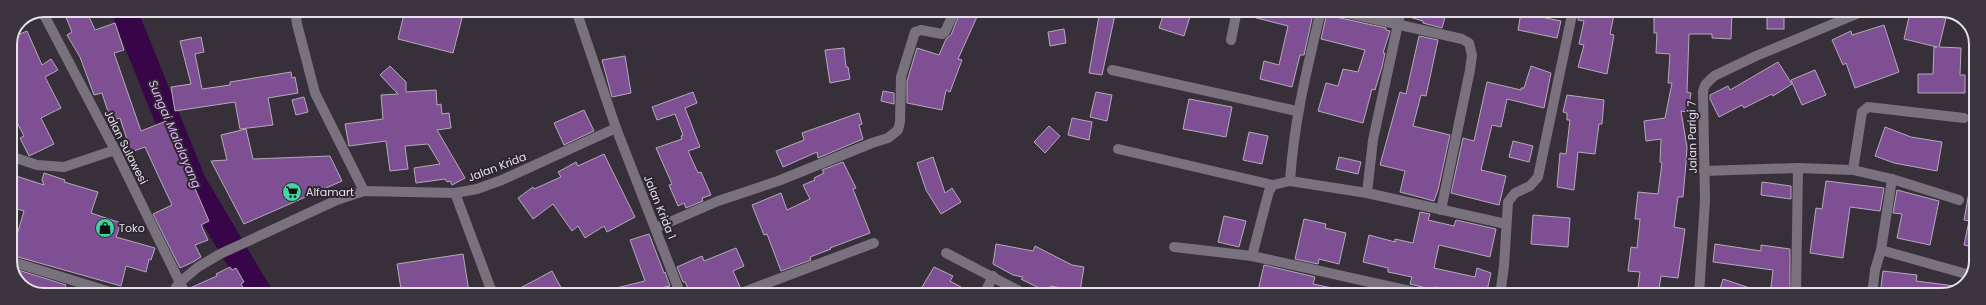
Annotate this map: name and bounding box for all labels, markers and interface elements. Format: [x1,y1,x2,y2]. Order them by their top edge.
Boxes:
water label: Sungai Malalayang [144,77,206,191]
street label: Jalan Parigi 7 [1683,100,1701,174]
street label: Jalan Sulawesi [100,107,152,187]
street label: Jalan Krida [465,148,529,186]
street label: Jalan Krida 1 [640,172,680,242]
supermarket icon: Alfamart [281,181,303,203]
place label: Alfamart [306,184,354,200]
shop icon: Toko [94,217,116,239]
place label: Toko [119,220,145,236]

